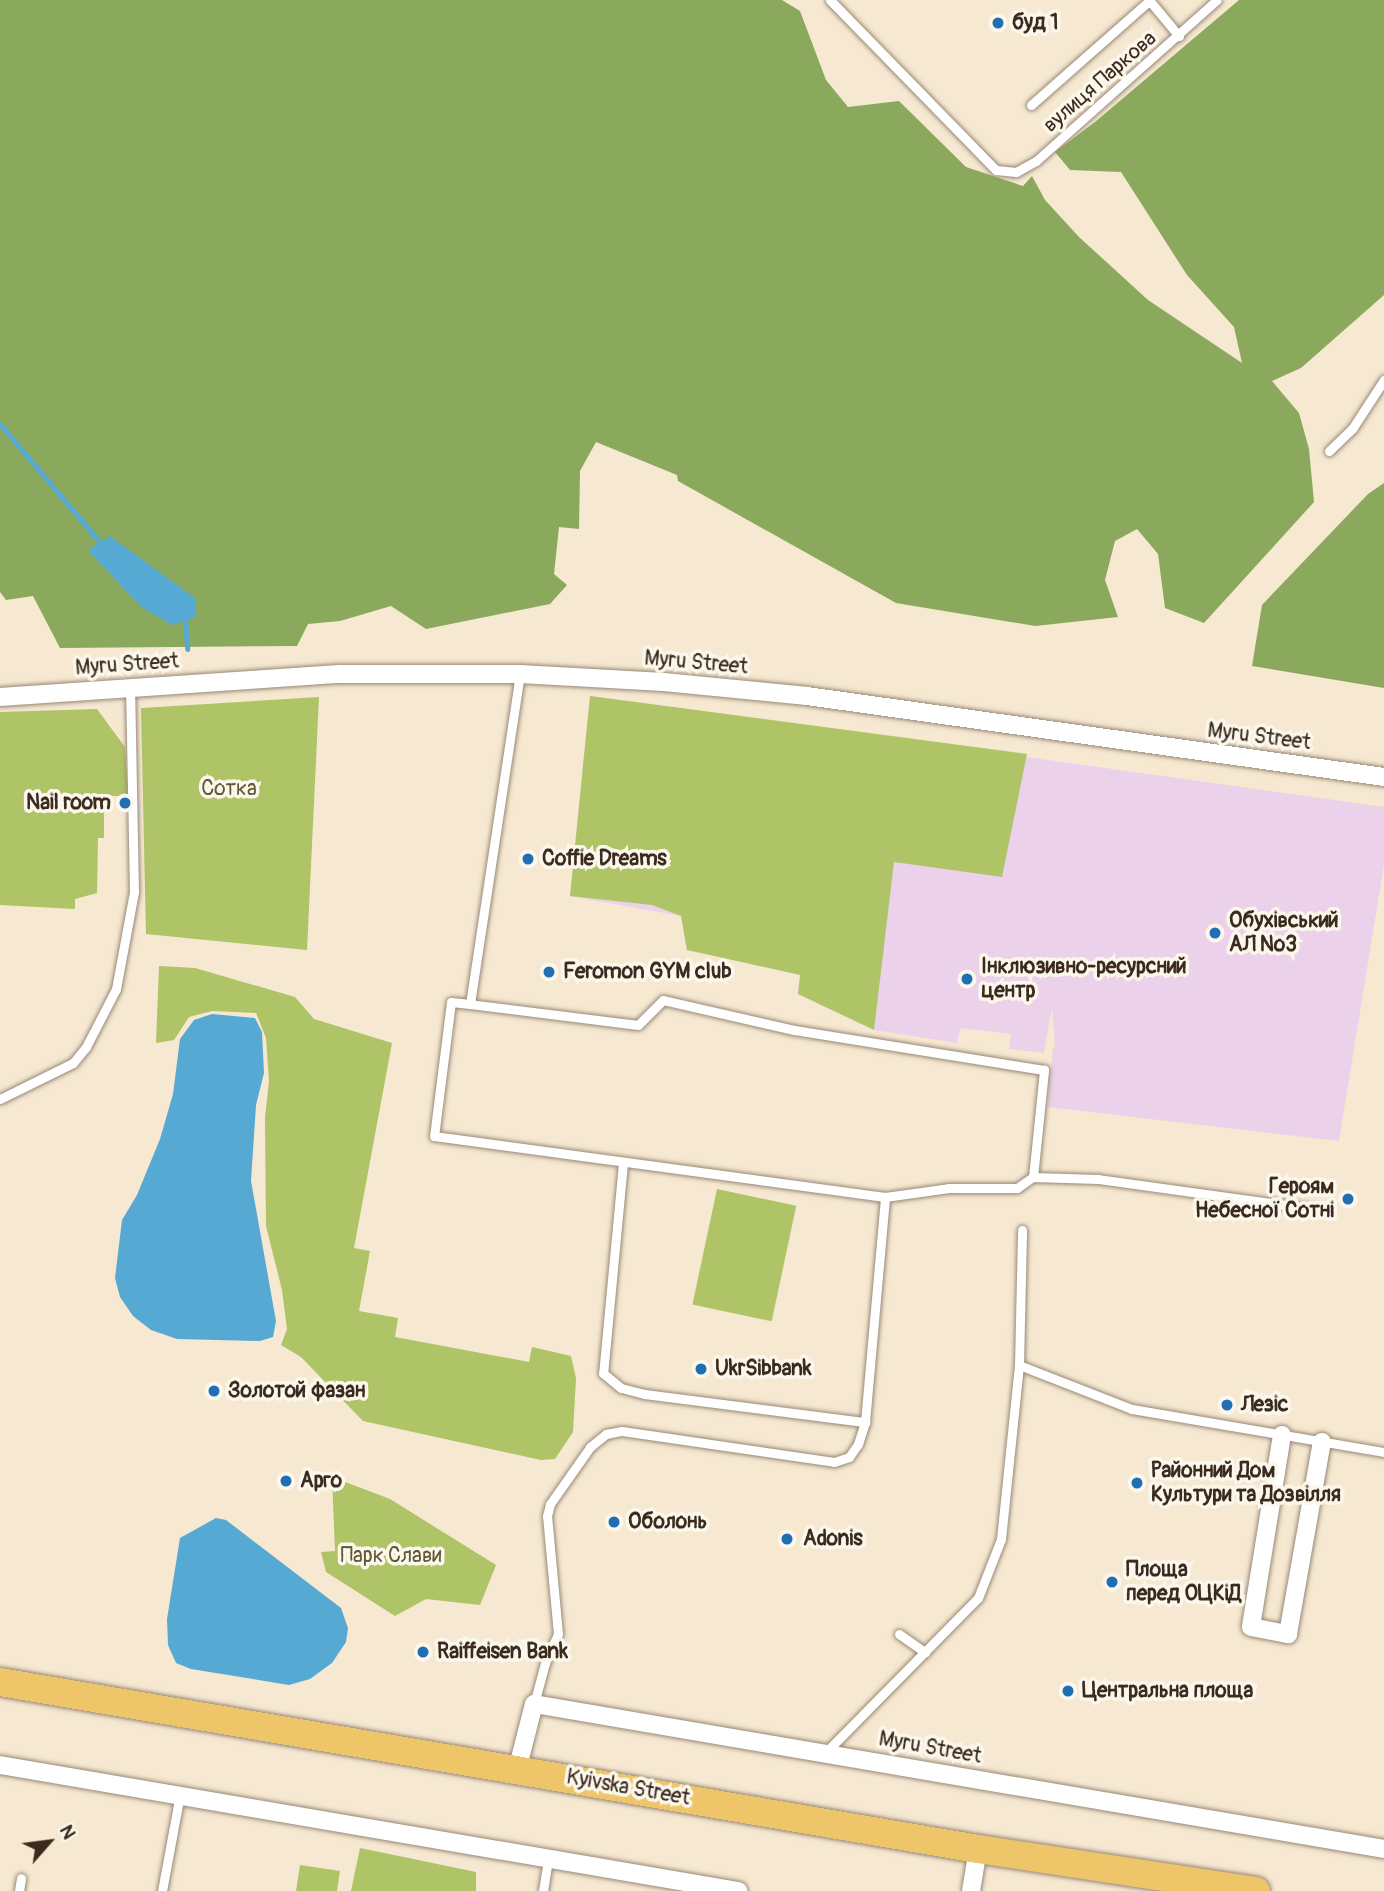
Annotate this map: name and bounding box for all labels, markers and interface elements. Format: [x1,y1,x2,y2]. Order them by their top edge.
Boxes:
place label: буд 1 [1012,10,1058,36]
marker: буд 1 [990,15,1006,31]
street label: вулиця Паркова [1038,26,1162,138]
street label: Myru Street [643,646,749,680]
street label: Myru Street [74,649,180,681]
street label: Myru Street [1206,718,1312,756]
park label: Сотка [201,776,257,802]
place label: Nail room [26,790,111,816]
marker: Nail room [117,795,133,811]
place label: Coffie Dreams [542,846,667,872]
marker: Coffie Dreams [520,851,536,867]
place label: Обухівський АЛ №3 [1229,908,1339,958]
marker: Обухівський АЛ №3 [1207,925,1223,941]
place label: Інклюзивно-ресурсний центр [981,954,1187,1004]
place label: Feromon GYM club [563,959,732,985]
marker: Feromon GYM club [541,964,557,980]
marker: Інклюзивно-ресурсний центр [959,971,975,987]
place label: Героям Небесної Сотні [1195,1174,1334,1224]
marker: Героям Небесної Сотні [1340,1191,1356,1207]
place label: UkrSibbank [715,1356,812,1382]
marker: UkrSibbank [693,1361,709,1377]
place label: Золотой фазан [228,1378,366,1404]
marker: Золотой фазан [206,1383,222,1399]
place label: Лезіс [1241,1392,1288,1418]
marker: Лезіс [1219,1397,1235,1413]
place label: Районний Дом Культури та Дозвілля [1151,1458,1341,1508]
place label: Арго [300,1468,342,1494]
marker: Арго [278,1473,294,1489]
marker: Районний Дом Культури та Дозвілля [1129,1475,1145,1491]
place label: Оболонь [628,1509,707,1535]
marker: Оболонь [606,1514,622,1530]
place label: Adonis [803,1526,863,1552]
marker: Adonis [777,1529,797,1549]
park label: Парк Слави [340,1543,442,1569]
place label: Площа перед ОЦКіД [1126,1557,1241,1607]
marker: Площа перед ОЦКіД [1104,1574,1120,1590]
place label: Raiffeisen Bank [437,1639,568,1665]
marker: Raiffeisen Bank [415,1644,431,1660]
place label: Центральна площа [1082,1678,1253,1704]
marker: Центральна площа [1060,1683,1076,1699]
street label: Myru Street [877,1727,983,1769]
street label: Kyivska Street [564,1765,692,1811]
north arrow [14,1807,84,1877]
text: N [54,1821,81,1843]

